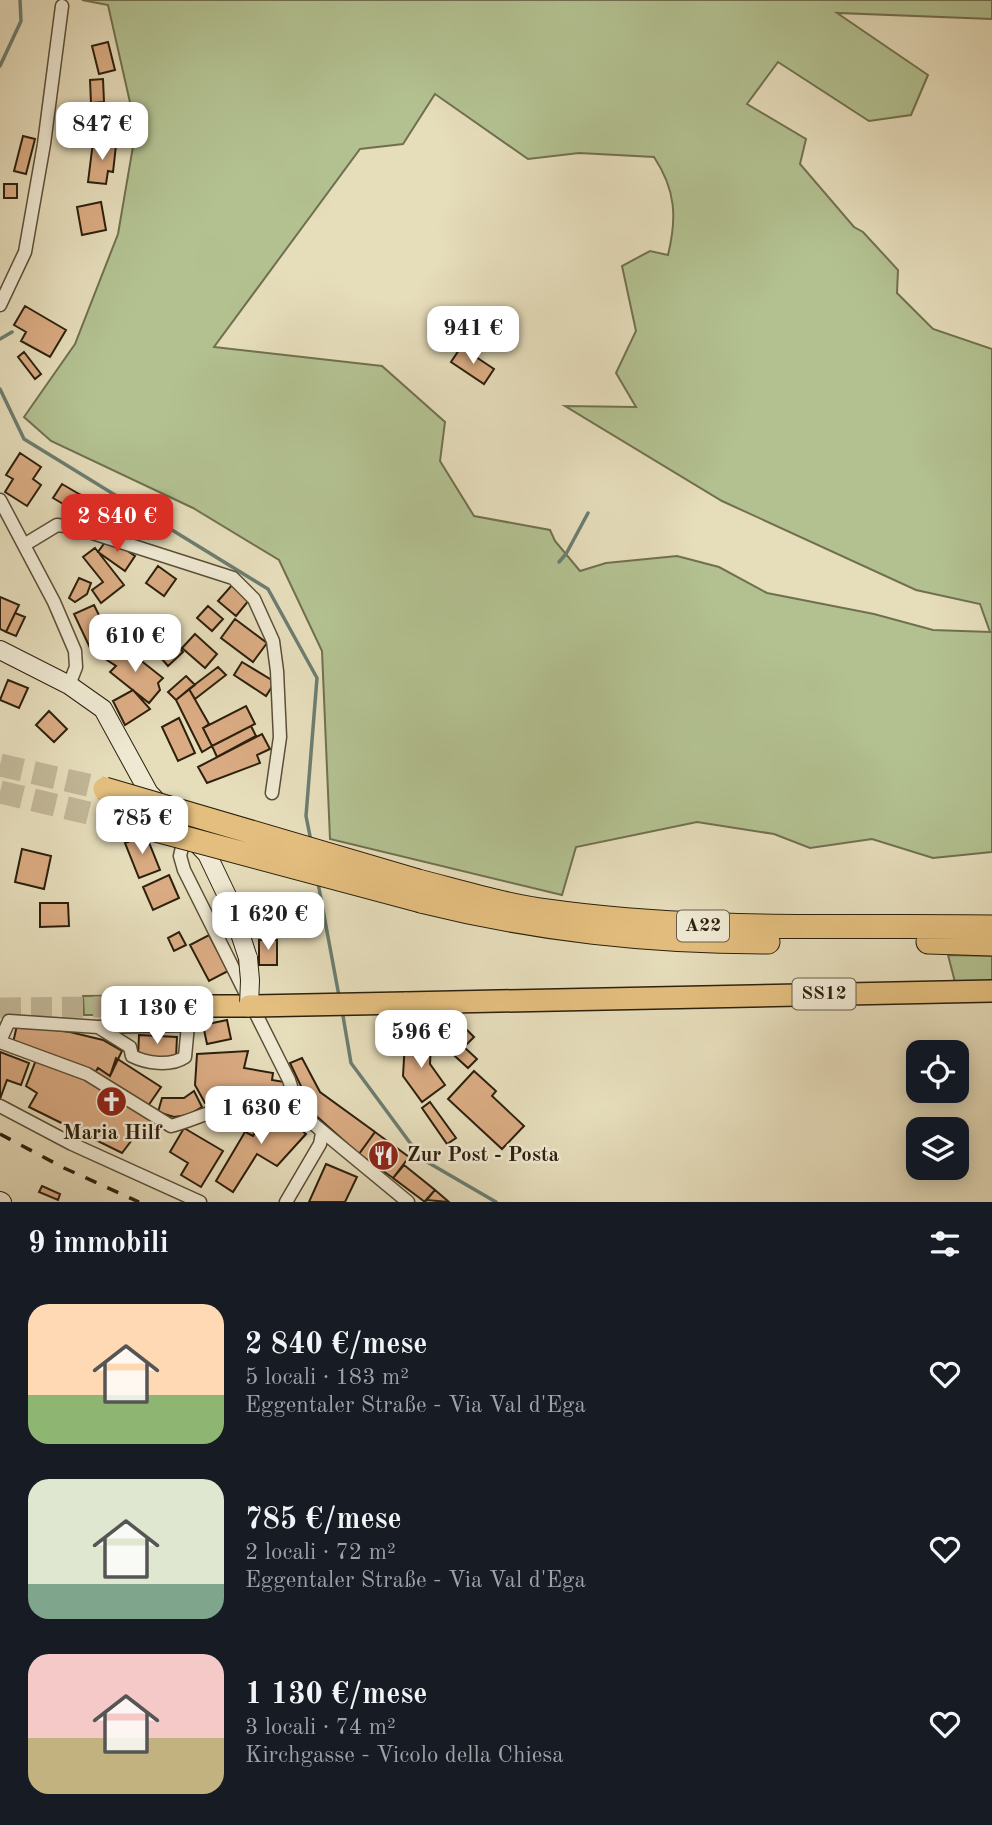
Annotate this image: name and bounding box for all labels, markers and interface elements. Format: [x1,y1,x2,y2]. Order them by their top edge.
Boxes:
pin: 847 € [53,102,151,162]
text: 847 € [72,113,132,136]
pin: 941 € [424,306,522,366]
text: 941 € [443,317,503,340]
pin: 2 840 € [52,494,182,554]
text: 2 840 € [77,505,157,528]
pin: 610 € [86,614,184,674]
text: 610 € [105,625,165,648]
pin: 785 € [93,796,191,856]
text: 785 € [112,807,172,830]
pin: 1 620 € [203,892,333,952]
text: 1 620 € [228,903,308,926]
road number: A22 [677,910,729,942]
road number: SS12 [792,978,856,1010]
pin: 1 130 € [92,986,222,1046]
text: 1 130 € [117,997,197,1020]
pin: 596 € [372,1010,470,1070]
text: 596 € [391,1021,451,1044]
map controls [906,1040,969,1180]
button: locate [906,1040,969,1103]
church icon: Maria Hilf [95,1084,129,1118]
pin: 1 630 € [196,1086,326,1146]
text: 1 630 € [221,1097,301,1120]
button: layers [906,1117,969,1180]
place label: Maria Hilf [63,1123,163,1144]
restaurant icon: Zur Post - Posta [367,1138,401,1172]
place label: Zur Post - Posta [407,1145,560,1166]
icon: filters [926,1225,964,1263]
text: 9 immobili [28,1229,169,1259]
text: 2 840 €/mese [245,1330,428,1360]
icon: home [84,1332,168,1416]
icon: heart [926,1355,964,1393]
text: 5 locali · 183 m² [245,1366,409,1389]
text: Eggentaler Straße - Via Val d'Ega [245,1394,586,1417]
text: 785 €/mese [245,1505,402,1535]
icon: home [84,1507,168,1591]
icon: heart [926,1530,964,1568]
text: 2 locali · 72 m² [245,1541,396,1564]
text: Eggentaler Straße - Via Val d'Ega [245,1569,586,1592]
text: 1 130 €/mese [245,1680,428,1710]
icon: home [84,1682,168,1766]
icon: heart [926,1705,964,1743]
text: 3 locali · 74 m² [245,1716,396,1739]
text: Kirchgasse - Vicolo della Chiesa [245,1744,564,1767]

